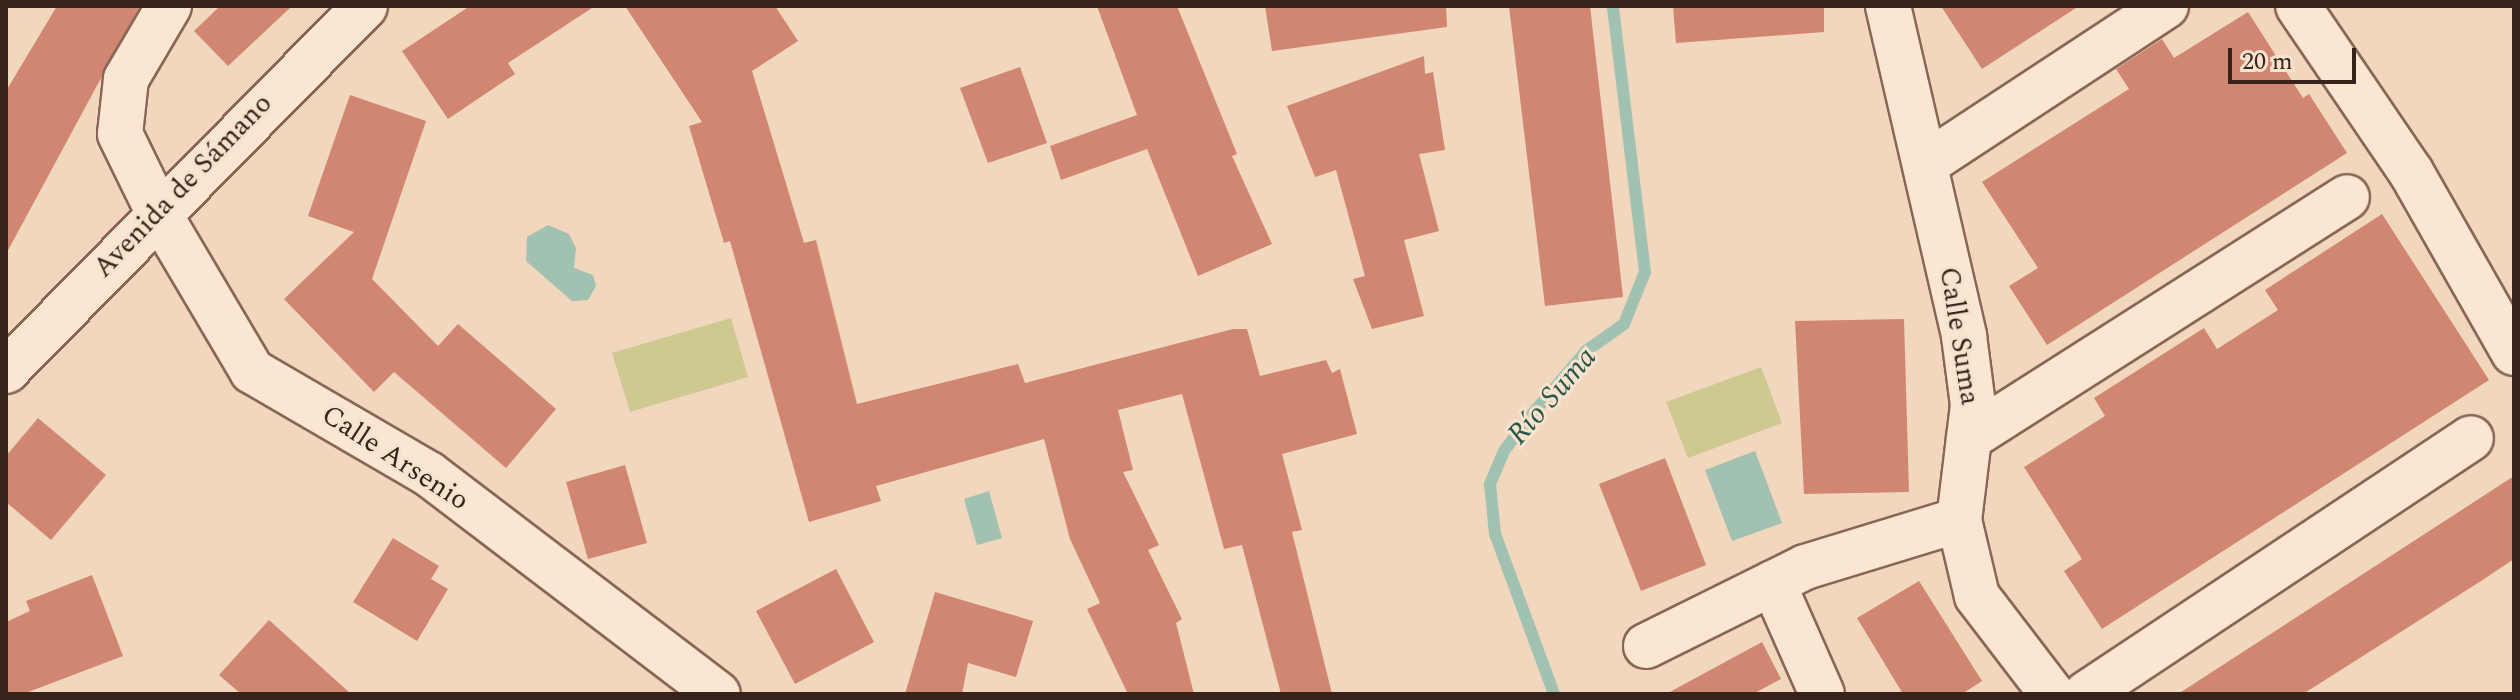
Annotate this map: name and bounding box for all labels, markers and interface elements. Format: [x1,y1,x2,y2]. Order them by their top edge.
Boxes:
scale bar [2232,32,2360,82]
text: 20 m [2242,44,2293,80]
street label: Avenida de Sámano [87,87,279,285]
street label: Calle Suma [1932,265,1986,407]
water label: Río Suma [1500,340,1604,452]
street label: Calle Arsenio [315,398,475,518]

